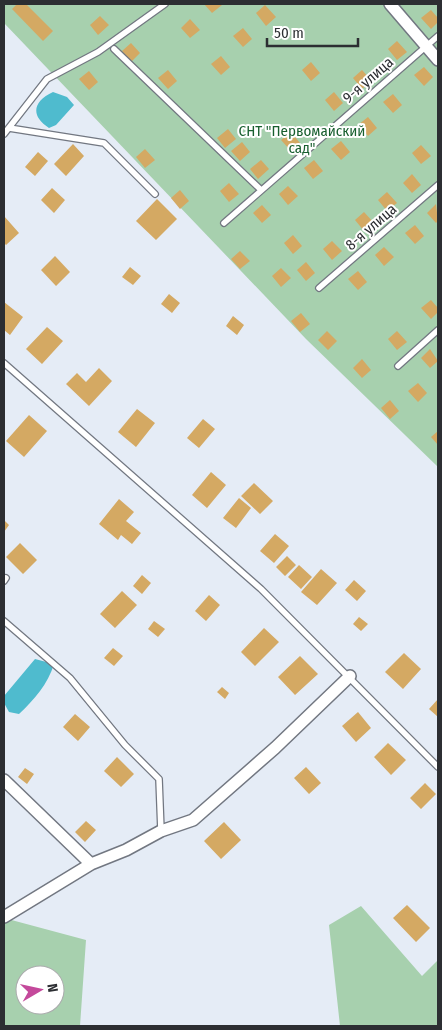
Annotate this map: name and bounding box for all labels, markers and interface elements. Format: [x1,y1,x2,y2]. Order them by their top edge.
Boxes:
scale bar [267,15,358,47]
text: 50 m [274,24,304,42]
street label: 9-я улица [339,53,397,107]
park label: СНТ "Первомайский сад" [239,122,365,157]
street label: 8-я улица [342,200,400,254]
north arrow [15,965,65,1015]
text: N [43,983,61,994]

